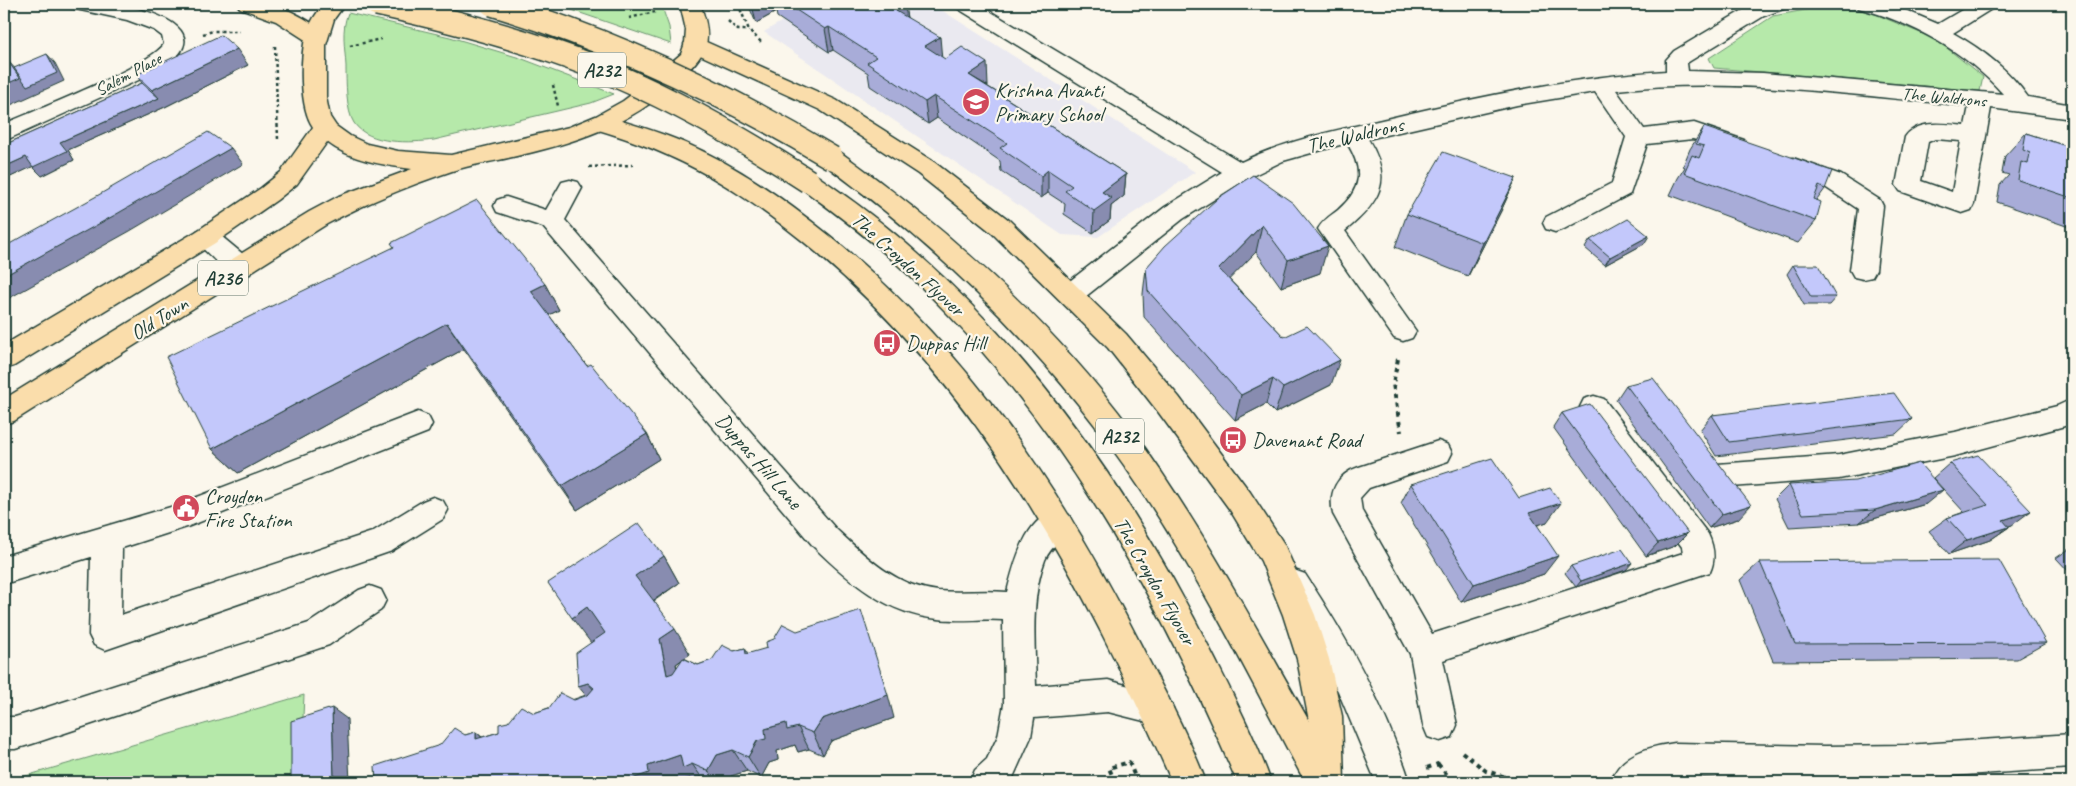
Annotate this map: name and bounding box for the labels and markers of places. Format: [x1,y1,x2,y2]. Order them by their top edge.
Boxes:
place label: Krishna Avanti Primary School [995,77,1106,127]
school or university icon: Krishna Avanti Primary School [961,87,991,117]
bus stop icon: Duppas Hill [872,328,902,358]
place label: Duppas Hill [906,330,989,356]
bus stop icon: Davenant Road [1218,425,1248,455]
place label: Davenant Road [1252,427,1365,453]
place label: Croydon Fire Station [205,483,292,533]
public building icon: Croydon Fire Station [171,493,201,523]

